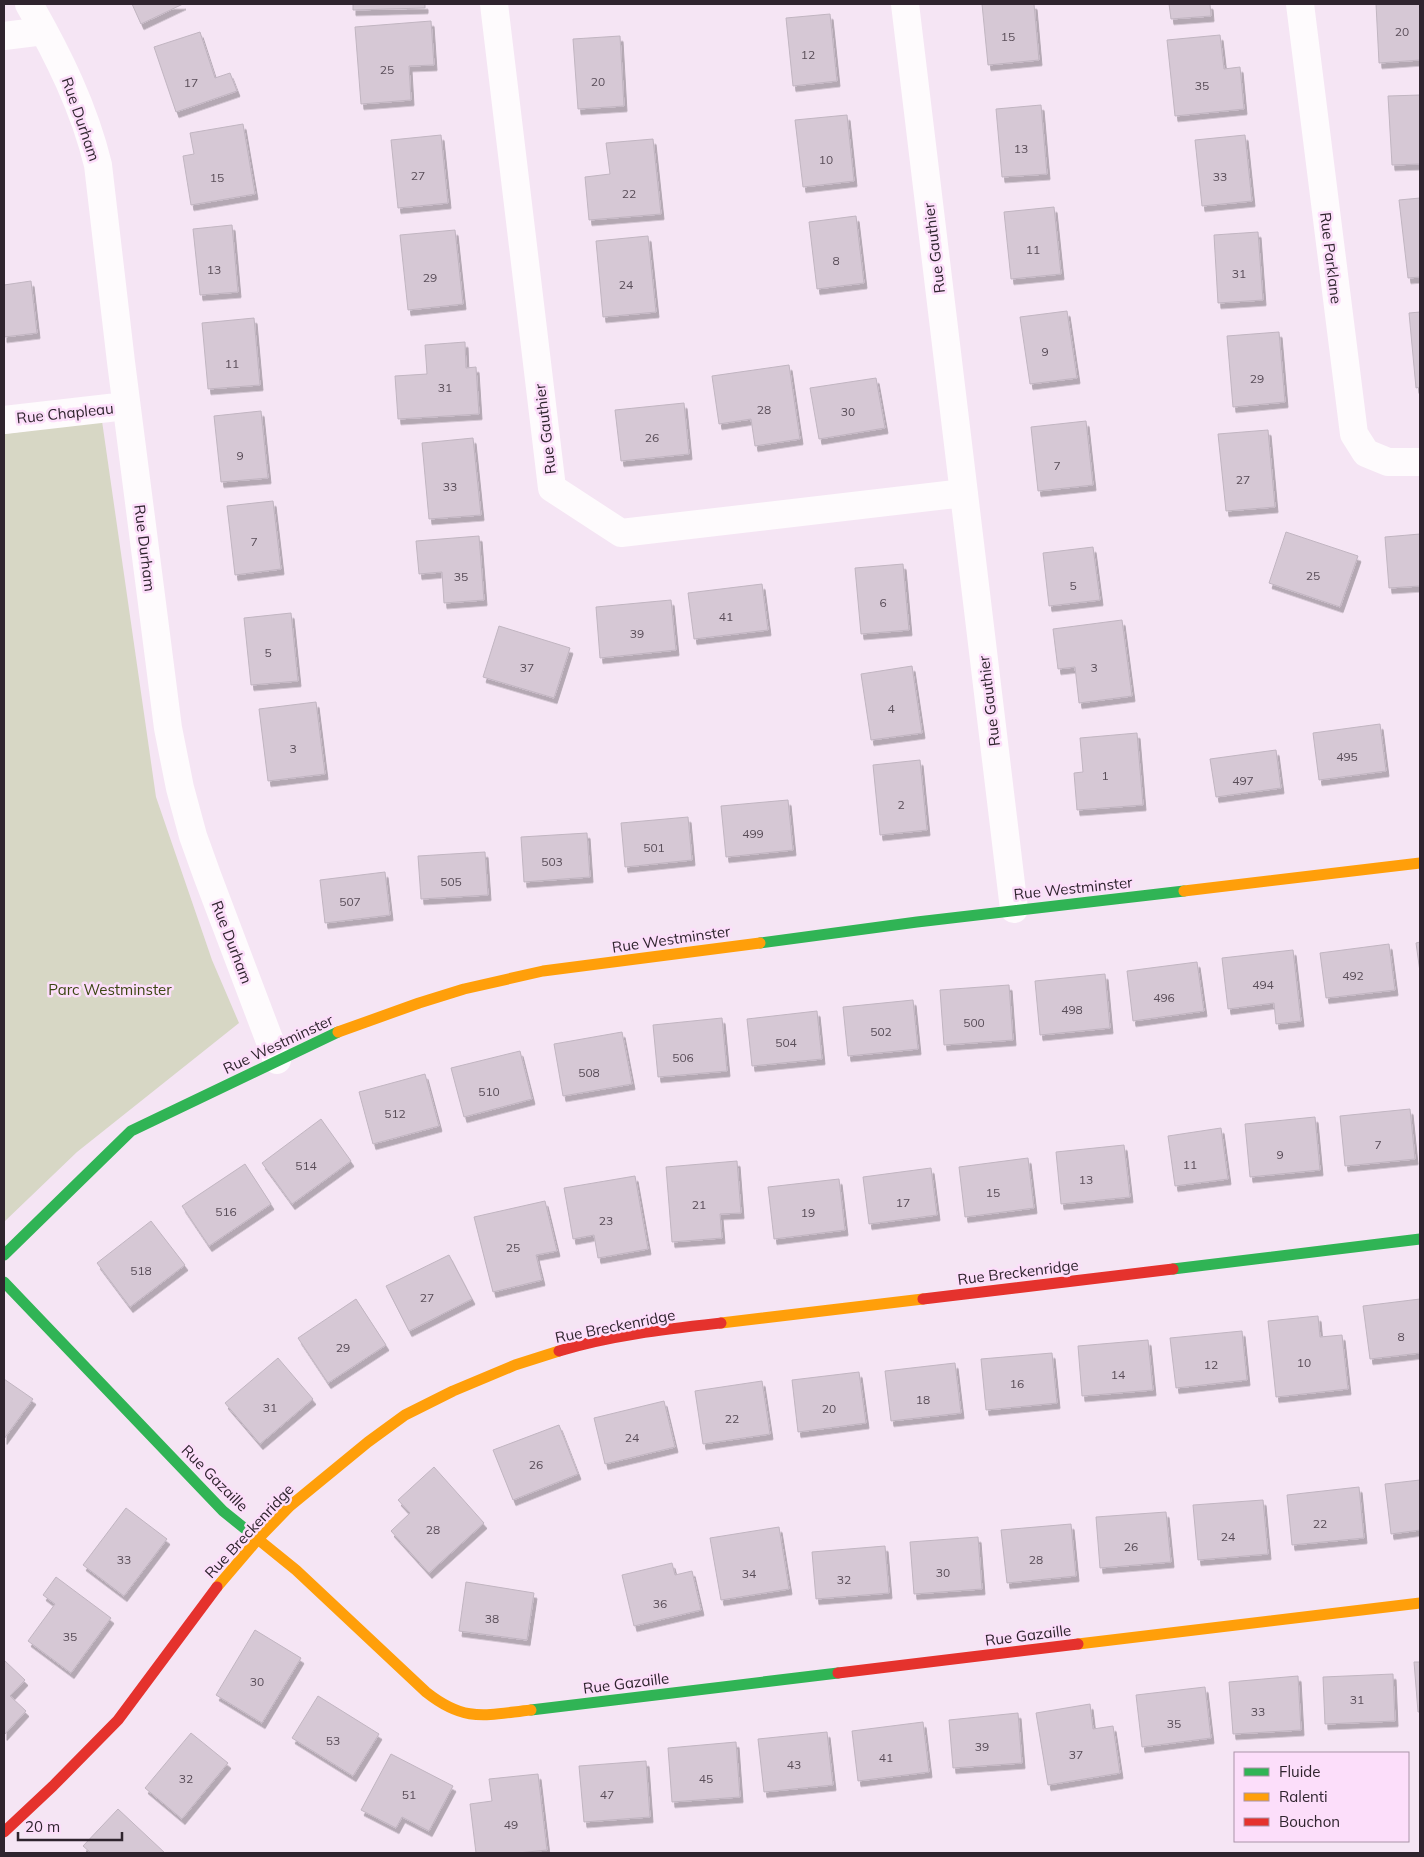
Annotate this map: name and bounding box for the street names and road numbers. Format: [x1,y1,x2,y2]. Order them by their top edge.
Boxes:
street label: Rue Durham [58,75,104,163]
street label: Rue Gauthier [919,201,949,294]
street label: Rue Parklane [1316,211,1346,305]
street label: Rue Gauthier [530,382,560,475]
street label: Rue Chapleau [16,398,114,428]
street label: Rue Durham [130,503,160,593]
street label: Rue Gauthier [974,654,1004,747]
street label: Rue Westminster [1013,872,1134,904]
street label: Rue Durham [207,898,257,986]
street label: Rue Westminster [611,921,732,957]
street label: Rue Westminster [220,1010,337,1078]
street label: Rue Breckenridge [956,1255,1080,1289]
street label: Rue Breckenridge [553,1305,677,1347]
street label: Rue Gazaille [178,1441,252,1515]
street label: Rue Breckenridge [200,1480,298,1582]
street label: Rue Gazaille [984,1620,1072,1650]
street label: Rue Gazaille [582,1668,670,1698]

